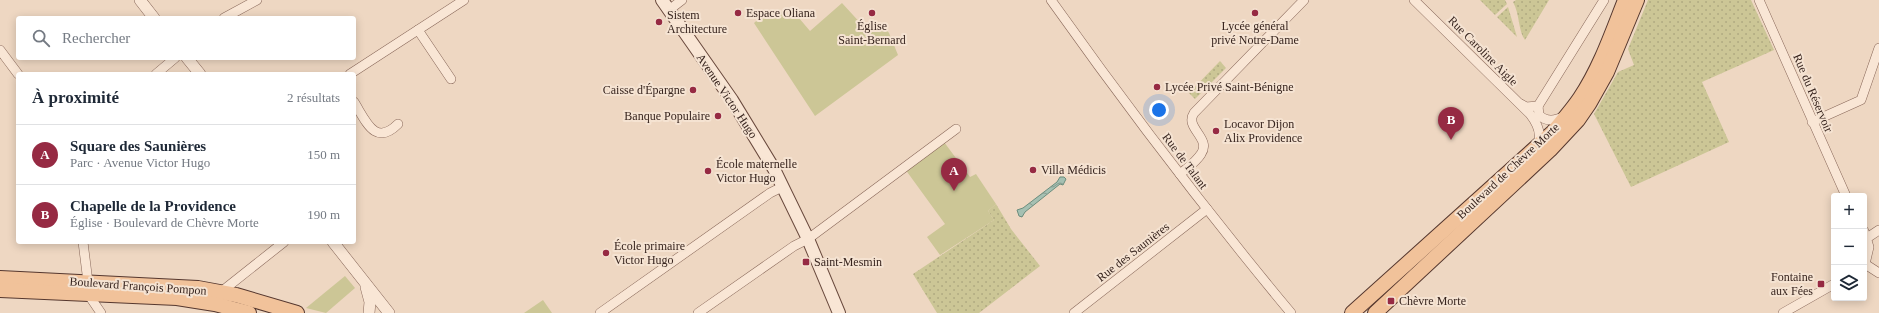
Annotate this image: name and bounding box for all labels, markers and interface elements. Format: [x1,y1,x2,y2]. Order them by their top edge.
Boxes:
place label: Espace Oliana [746,6,816,20]
place label: Sistem Architecture [667,8,727,36]
marker: Espace Oliana [733,8,743,18]
marker: Église Saint-Bernard [867,8,877,18]
marker: Lycée général privé Notre-Dame [1250,8,1260,18]
street label: Rue Caroline Aigle [1445,13,1521,89]
search box [16,16,356,60]
marker: Sistem Architecture [654,17,664,27]
place label: Église Saint-Bernard [838,19,906,47]
place label: Lycée général privé Notre-Dame [1211,19,1299,47]
icon: search [30,27,52,49]
text: Rechercher [62,30,130,46]
street label: Avenue Victor Hugo [694,51,760,141]
street label: Rue du Réservoir [1790,52,1836,134]
place label: Lycée Privé Saint-Bénigne [1165,80,1294,94]
marker: Lycée Privé Saint-Bénigne [1152,82,1162,92]
place label: Caisse d'Épargne [603,83,685,97]
marker: Caisse d'Épargne [688,85,698,95]
text: À proximité [32,88,119,107]
text: 2 résultats [287,90,340,105]
your location [1149,100,1169,120]
pin: B [1438,107,1464,140]
place label: Banque Populaire [624,109,710,123]
marker: Banque Populaire [713,111,723,121]
place label: Locavor Dijon Alix Providence [1224,117,1302,145]
street label: Boulevard de Chèvre Morte [1454,120,1562,222]
marker: Locavor Dijon Alix Providence [1211,126,1221,136]
street label: Rue de Talant [1159,130,1211,192]
text: Square des Saunières [70,138,206,154]
text: A [40,147,50,162]
text: 150 m [307,147,340,162]
text: Parc · Avenue Victor Hugo [70,155,210,170]
place label: École maternelle Victor Hugo [716,157,797,185]
pin: A [941,158,967,191]
place label: Villa Médicis [1041,163,1106,177]
marker: Villa Médicis [1028,165,1038,175]
marker: École maternelle Victor Hugo [703,166,713,176]
map controls [1831,193,1867,301]
button: + [1831,193,1867,229]
text: Chapelle de la Providence [70,198,236,214]
text: B [41,207,49,222]
text: 190 m [307,207,340,222]
text: Église · Boulevard de Chèvre Morte [70,215,259,230]
street label: Rue des Saunières [1094,219,1172,285]
button: − [1831,229,1867,265]
place label: École primaire Victor Hugo [614,239,685,267]
marker: École primaire Victor Hugo [601,248,611,258]
place label: Saint-Mesmin [814,255,882,269]
marker: Saint-Mesmin [801,257,811,267]
button: layers [1831,265,1867,301]
place label: Fontaine aux Fées [1771,270,1813,298]
street label: Boulevard François Pompon [69,274,207,298]
marker: Fontaine aux Fées [1816,279,1826,289]
place label: Chèvre Morte [1399,294,1466,308]
marker: Chèvre Morte [1386,296,1396,306]

